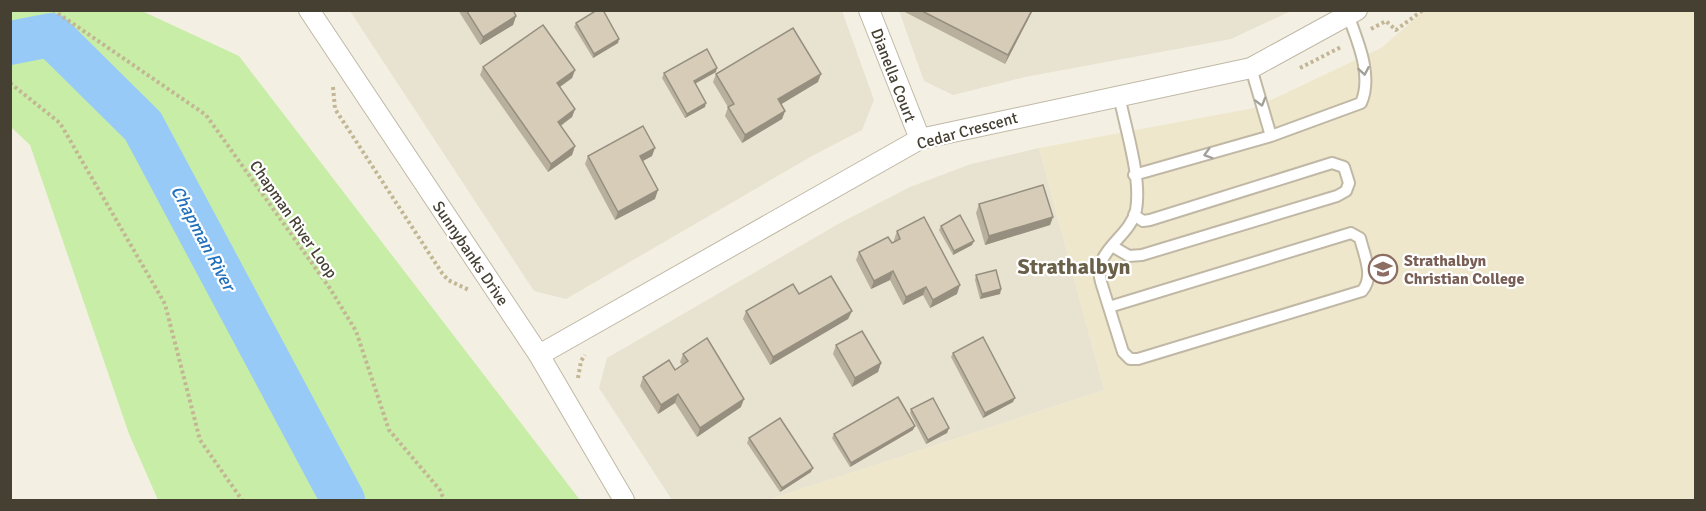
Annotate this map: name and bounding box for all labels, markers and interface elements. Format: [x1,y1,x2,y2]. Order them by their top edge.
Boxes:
street label: Dianella Court [866,26,920,125]
one-way arrow [1357,66,1370,76]
one-way arrow [1254,96,1266,107]
street label: Cedar Crescent [915,108,1020,154]
one-way arrow [1203,147,1214,159]
street label: Chapman River Loop [245,157,341,282]
water label: Chapman River [166,182,241,296]
street label: Sunnybanks Drive [428,197,513,310]
place label: Strathalbyn Christian College [1404,251,1524,289]
district label: Strathalbyn [1017,253,1131,280]
school or university icon: Strathalbyn Christian College [1367,253,1399,285]

